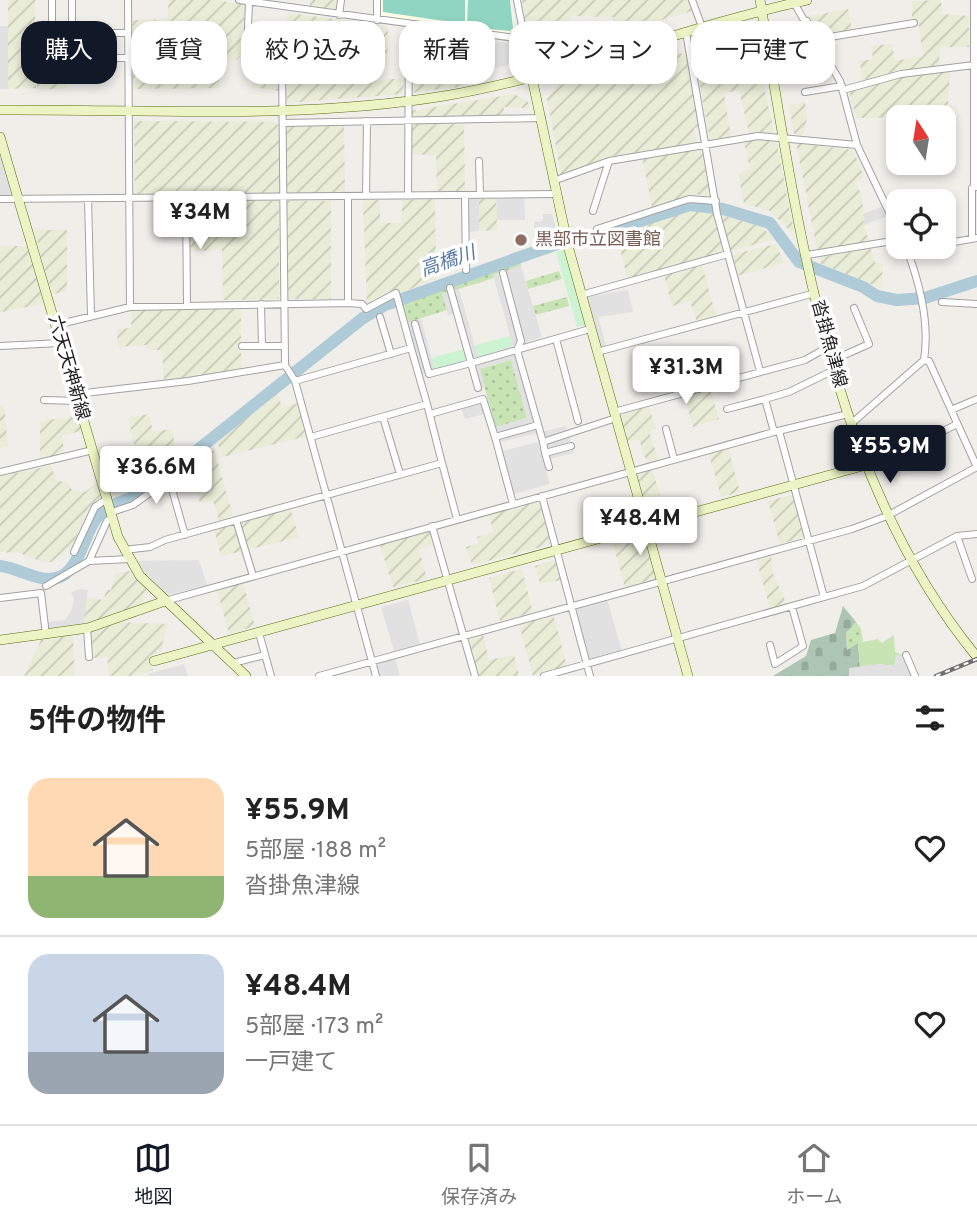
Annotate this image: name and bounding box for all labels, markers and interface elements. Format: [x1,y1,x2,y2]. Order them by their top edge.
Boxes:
chip: 購入 [21,21,117,84]
chip: 賃貸 [131,21,227,84]
chip: 絞り込み [241,21,385,84]
chip: 新着 [399,21,495,84]
chip: マンション [509,21,677,84]
chip: 一戸建て [691,21,835,84]
north arrow [886,105,956,175]
map controls [886,105,956,259]
button: locate [886,189,956,259]
pin: ¥34M [159,191,241,251]
text: ¥34M [169,199,231,228]
place label: 黒部市立図書館 [535,229,661,252]
marker: 黒部市立図書館 [513,232,529,248]
water label: 高橋川 [417,241,481,283]
street label: 沓掛魚津線 [805,298,851,390]
street label: 六天天神新線 [42,313,94,423]
pin: ¥31.3M [629,346,743,406]
text: ¥31.3M [649,354,723,383]
pin: ¥55.9M [833,426,947,485]
text: ¥55.9M [850,433,930,462]
pin: ¥36.6M [99,447,213,506]
text: ¥36.6M [116,454,196,483]
pin: ¥48.4M [583,498,697,557]
text: ¥48.4M [599,505,681,534]
icon: filters [911,699,949,737]
text: 5件の物件 [28,704,166,741]
text: ¥55.9M [245,793,350,830]
icon: home [84,806,168,890]
icon: heart [911,829,949,867]
text: 5部屋 · 188 m² [245,837,386,866]
text: 沓掛魚津線 [245,873,360,902]
text: ¥48.4M [245,969,352,1006]
icon: home [84,982,168,1066]
icon: heart [911,1005,949,1043]
text: 5部屋 · 173 m² [245,1013,383,1042]
text: 一戸建て [245,1049,337,1078]
tab: 地図 [134,1139,172,1210]
tab: 保存済み [441,1139,517,1210]
tab: ホーム [786,1139,843,1210]

